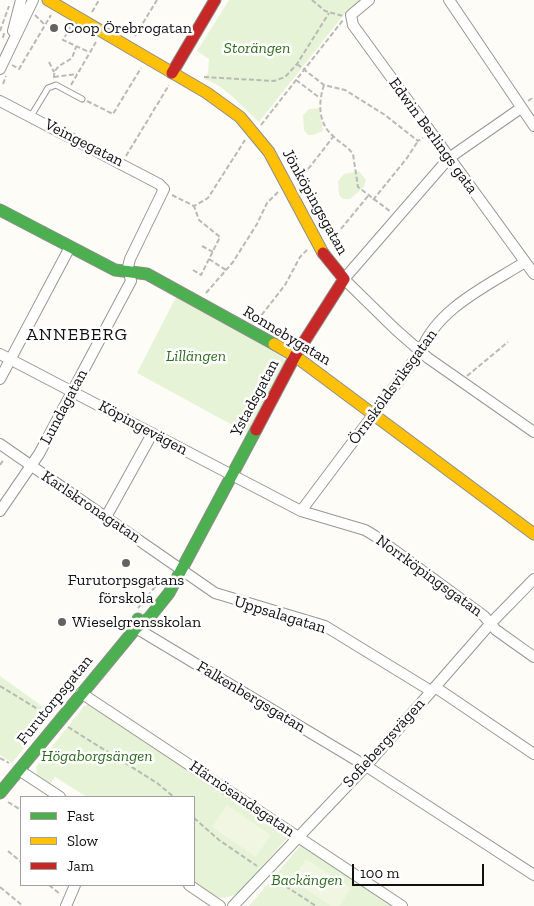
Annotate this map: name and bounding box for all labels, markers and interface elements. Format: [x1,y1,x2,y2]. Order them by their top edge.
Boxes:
place label: Coop Örebrogatan [64,18,192,38]
marker: Coop Örebrogatan [48,22,60,34]
park label: Storängen [224,38,290,58]
street label: Edwin Berlings gata [384,74,482,198]
street label: Veingegatan [41,115,127,171]
street label: Jönköpingsgatan [278,146,352,258]
street label: Ronnebygatan [239,302,335,370]
district label: ANNEBERG [25,324,129,346]
street label: Örnsköldsviksgatan [345,325,441,449]
park label: Lillängen [166,346,226,366]
street label: Ystadsgatan [227,356,283,440]
street label: Lundagatan [36,366,92,448]
street label: Köpingevägen [95,397,191,459]
street label: Karlskronagatan [38,467,144,547]
street label: Norrköpingsgatan [372,531,486,621]
marker: Furutorpsgatans förskola [120,557,132,569]
place label: Furutorpsgatans förskola [68,570,184,608]
street label: Uppsalagatan [232,592,328,638]
place label: Wieselgrensskolan [72,612,201,632]
marker: Wieselgrensskolan [56,616,68,628]
street label: Furutorpsgatan [13,651,97,749]
street label: Falkenbergsgatan [193,657,309,737]
street label: Sofiebergsvägen [339,694,429,792]
park label: Högaborgsängen [41,746,153,766]
street label: Härnösandsgatan [186,757,298,841]
legend [20,796,195,886]
text: Fast [67,807,95,825]
text: Slow [67,832,98,850]
scale bar [354,854,486,886]
text: Jam [67,857,94,875]
text: 100 m [360,864,399,882]
park label: Backängen [271,870,343,890]

